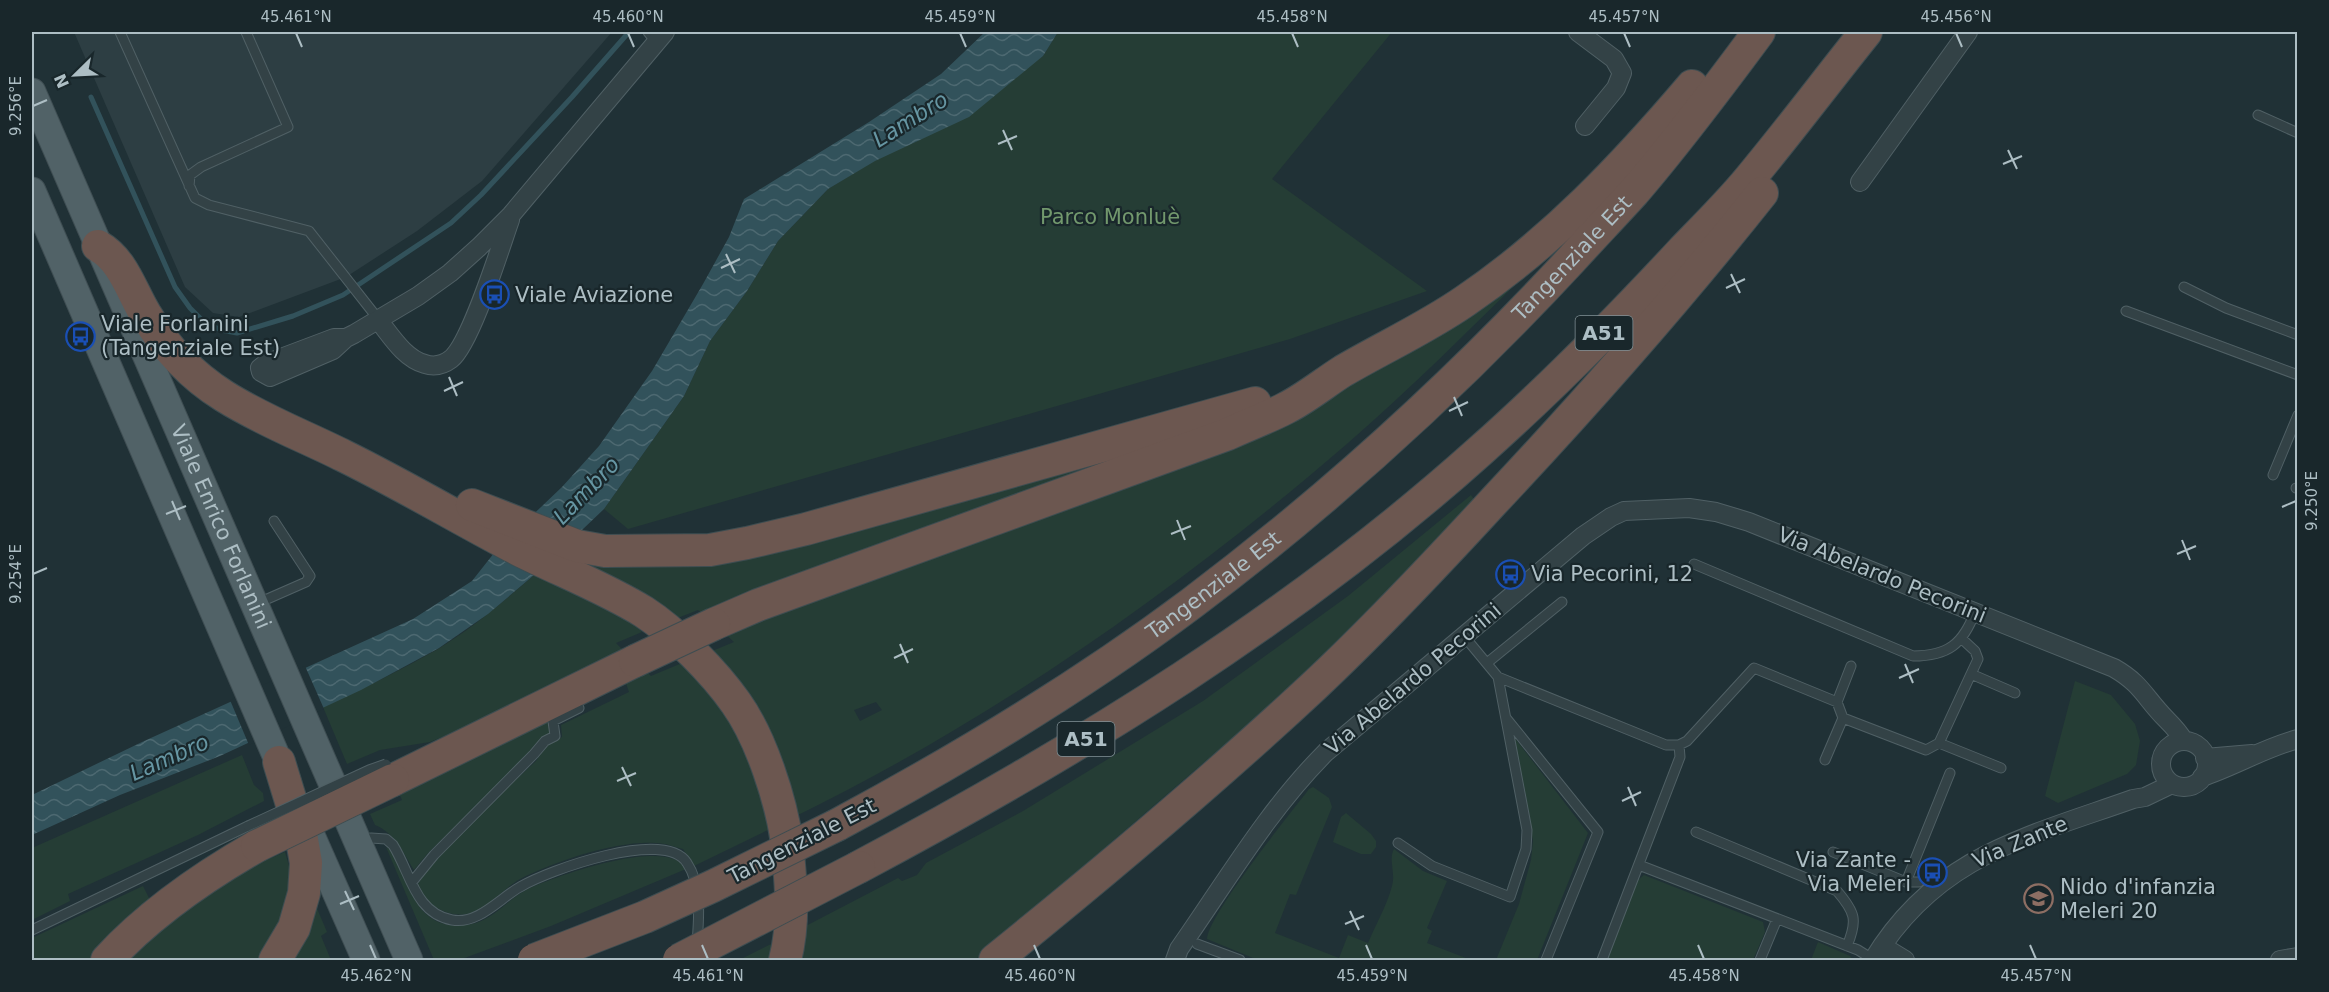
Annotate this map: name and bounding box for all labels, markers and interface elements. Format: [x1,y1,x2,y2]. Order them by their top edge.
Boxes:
text: 45.461°N [260,8,332,26]
text: 45.460°N [592,8,664,26]
text: 45.459°N [924,8,996,26]
text: 45.458°N [1256,8,1328,26]
text: 45.457°N [1588,8,1660,26]
text: 45.456°N [1920,8,1992,26]
north arrow [45,45,105,105]
text: N [50,71,73,91]
text: 9.256°E [7,76,25,136]
water label: Lambro [868,87,952,152]
street label: Tangenziale Est [1507,191,1637,327]
park label: Parco Monluè [1040,205,1180,229]
bus stop icon: Viale Aviazione [478,279,510,311]
place label: Viale Aviazione [515,283,673,307]
place label: Viale Forlanini (Tangenziale Est) [101,312,280,360]
road number: A51 [1576,316,1632,350]
bus stop icon: Viale Forlanini (Tangenziale Est) [64,320,96,352]
street label: Viale Enrico Forlanini [166,421,276,632]
water label: Lambro [548,452,624,529]
text: 9.250°E [2303,471,2321,531]
street label: Via Abelardo Pecorini [1774,522,1990,628]
street label: Tangenziale Est [1141,526,1286,645]
text: 9.254°E [7,544,25,604]
bus stop icon: Via Pecorini, 12 [1494,558,1526,590]
place label: Via Pecorini, 12 [1531,562,1693,586]
street label: Via Abelardo Pecorini [1320,598,1506,760]
road number: A51 [1058,722,1114,756]
water label: Lambro [126,729,212,786]
street label: Tangenziale Est [723,793,880,889]
street label: Via Zante [1969,811,2071,873]
place label: Via Zante - Via Meleri [1796,848,1911,896]
bus stop icon: Via Zante - Via Meleri [1916,856,1948,888]
place label: Nido d'infanzia Meleri 20 [2060,875,2216,923]
school or university icon: Nido d'infanzia Meleri 20 [2023,883,2055,915]
text: 45.462°N [340,967,412,985]
text: 45.461°N [672,967,744,985]
text: 45.460°N [1004,967,1076,985]
text: 45.459°N [1336,967,1408,985]
text: 45.458°N [1668,967,1740,985]
text: 45.457°N [2000,967,2072,985]

